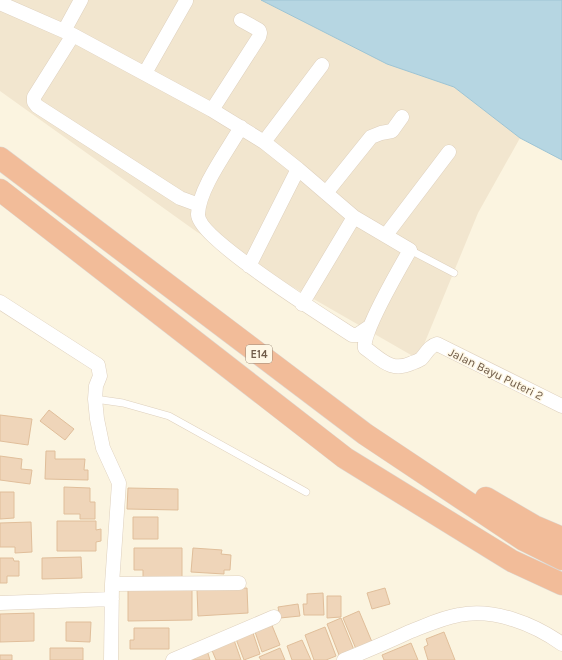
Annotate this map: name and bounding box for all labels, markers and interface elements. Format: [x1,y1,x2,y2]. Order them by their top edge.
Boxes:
road number: E14 [246,345,272,363]
street label: Jalan Bayu Puteri 2 [446,345,546,403]

